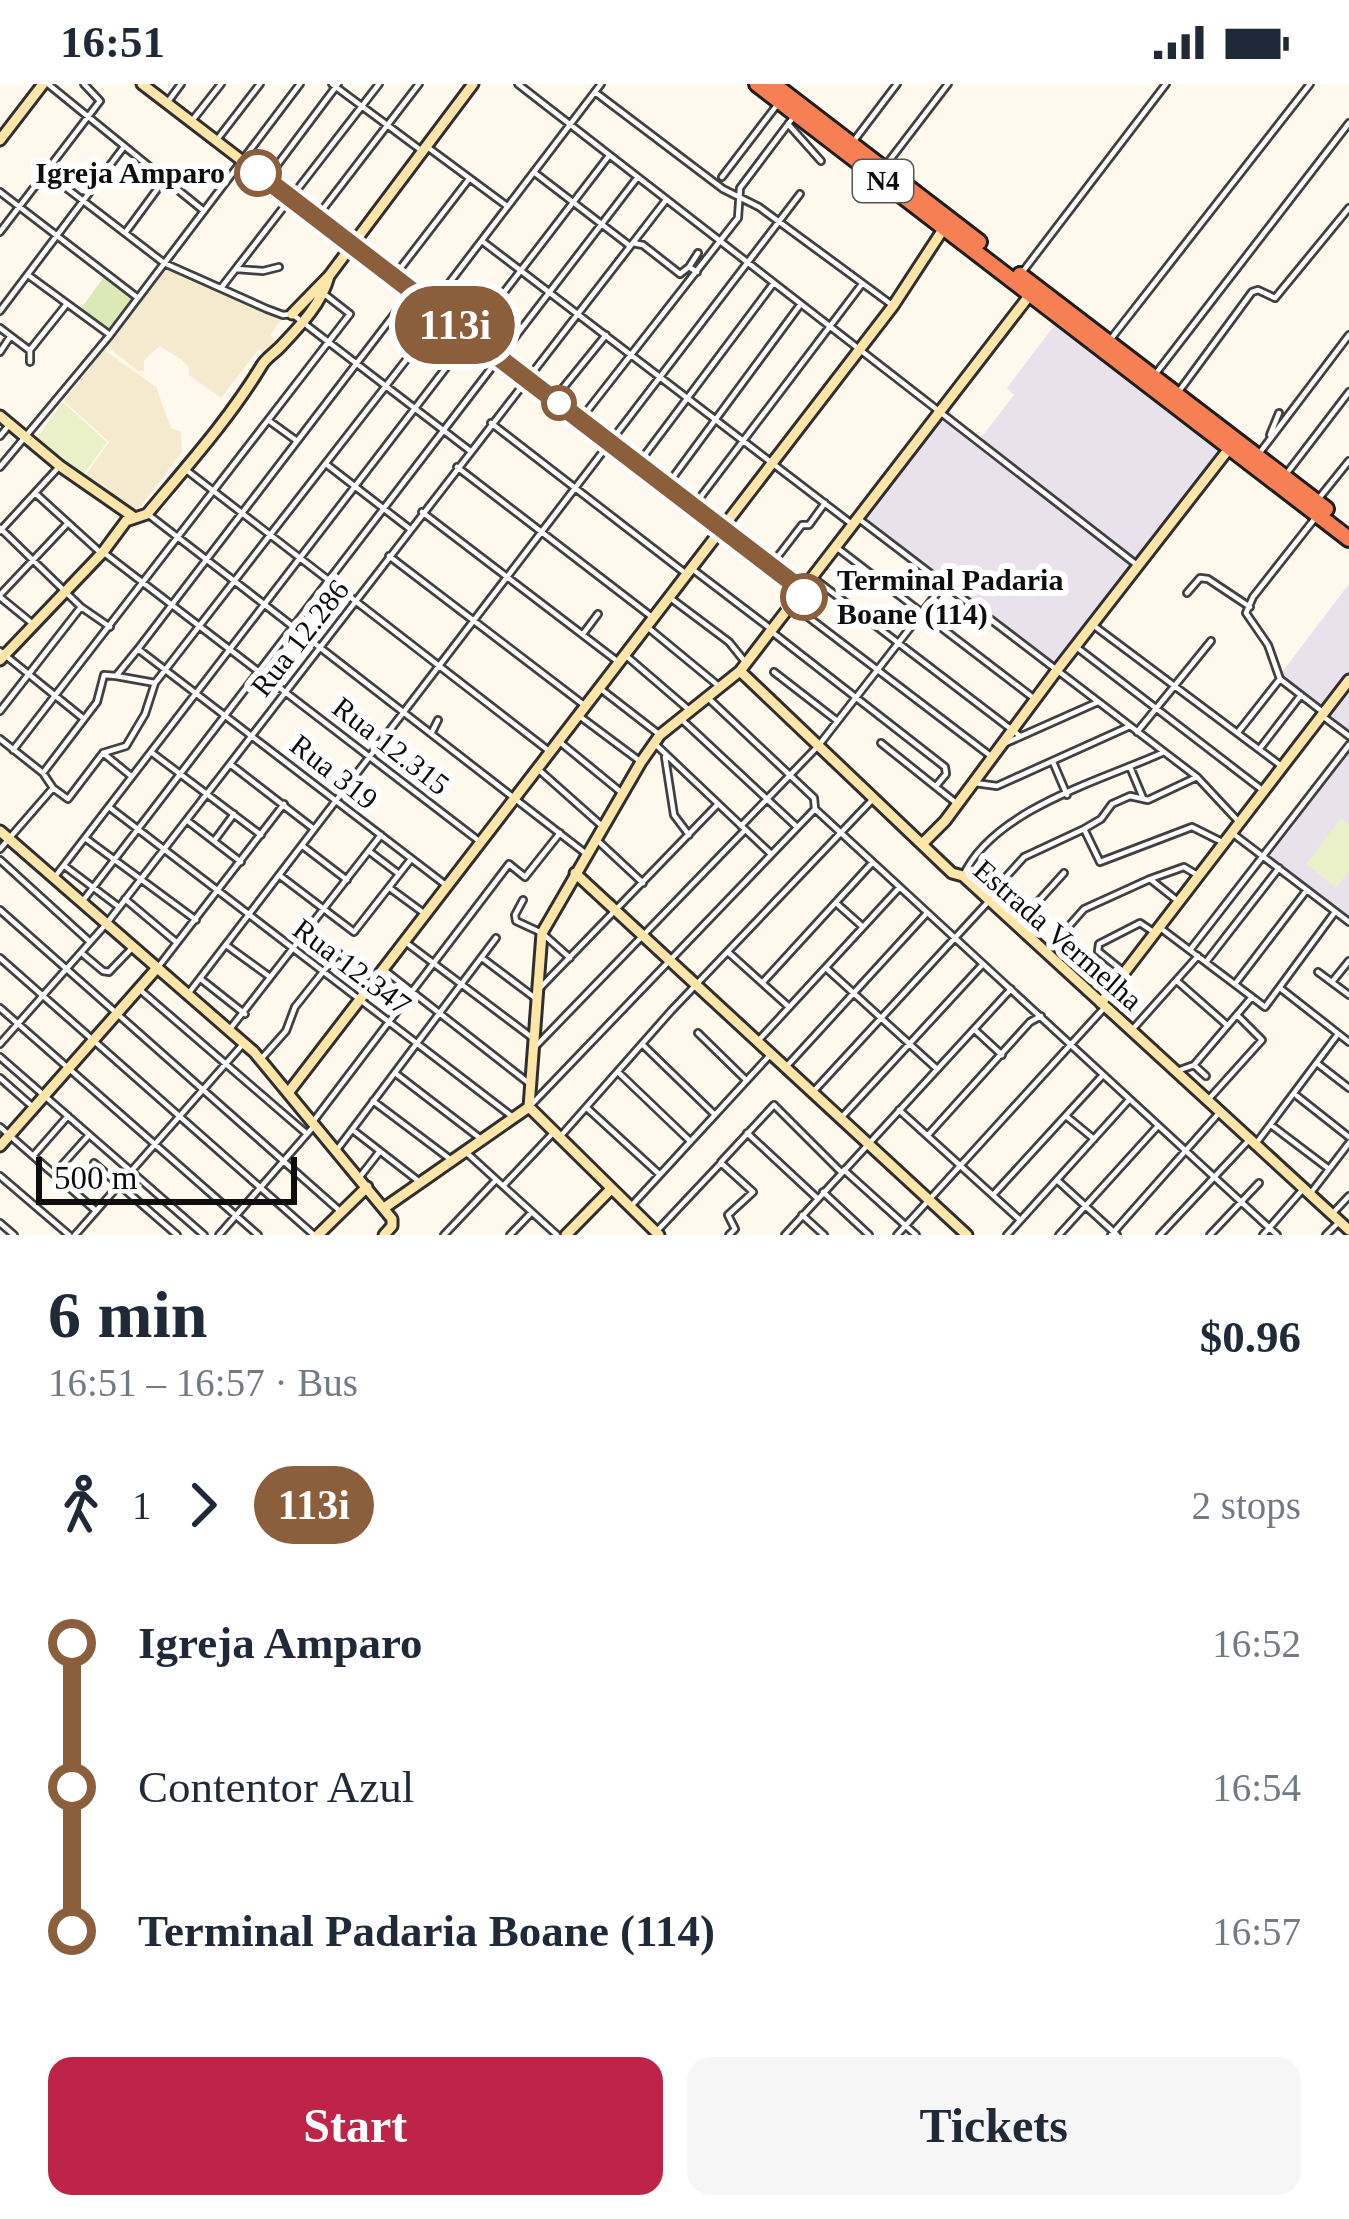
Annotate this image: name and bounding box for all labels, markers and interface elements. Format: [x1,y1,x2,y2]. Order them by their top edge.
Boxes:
text: 16:51 [60,17,165,67]
marker: Igreja Amparo [236,151,280,195]
place label: Igreja Amparo [35,156,225,189]
road number: N4 [853,160,913,202]
line badge: 113i [371,286,539,364]
text: 113i [419,302,491,348]
unlabelled marker [543,387,575,419]
place label: Terminal Padaria Boane (114) [837,563,1063,631]
street label: Rua 12.286 [244,573,355,702]
marker: Terminal Padaria Boane (114) [782,575,826,619]
street label: Rua 12.315 [327,690,456,801]
street label: Rua 319 [284,728,384,816]
street label: Estrada Vermelha [968,853,1149,1017]
street label: Rua 12.347 [287,912,417,1021]
scale bar [36,1151,297,1204]
text: 500 m [54,1160,137,1196]
text: 6 min [48,1278,208,1351]
text: $0.96 [1200,1312,1301,1362]
text: 16:51 – 16:57 · Bus [48,1361,358,1404]
icon: walk [48,1472,114,1538]
icon: forward [170,1472,236,1538]
text: 113i [278,1482,350,1528]
text: 1 [132,1484,152,1527]
text: 2 stops [1192,1484,1301,1527]
text: Igreja Amparo [138,1618,423,1668]
text: 16:52 [1212,1622,1301,1665]
text: Contentor Azul [138,1762,414,1812]
text: 16:54 [1212,1766,1301,1809]
text: Terminal Padaria Boane (114) [138,1906,715,1956]
text: 16:57 [1212,1910,1301,1953]
button: Start [48,2057,663,2195]
button: Tickets [687,2057,1301,2195]

